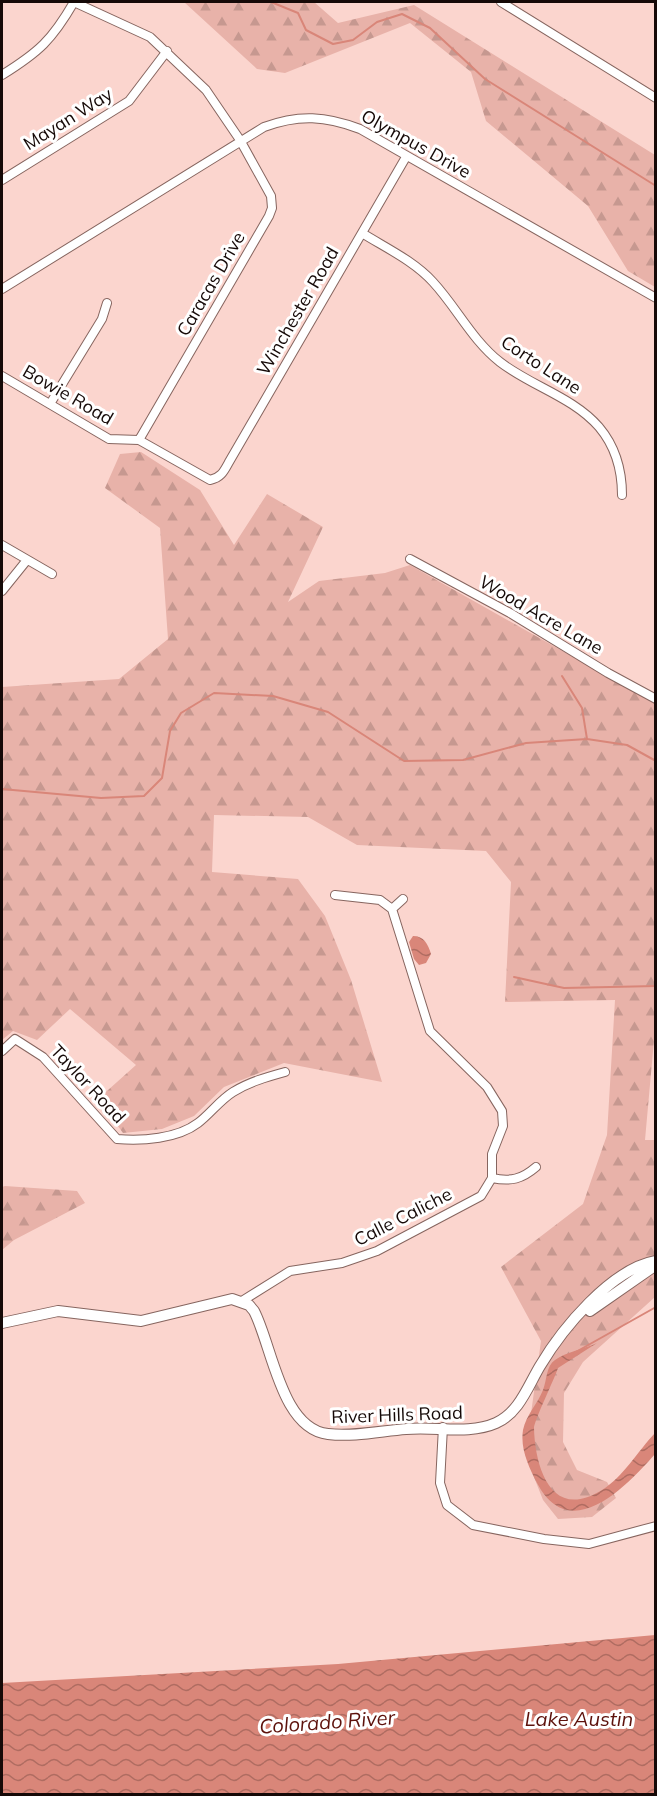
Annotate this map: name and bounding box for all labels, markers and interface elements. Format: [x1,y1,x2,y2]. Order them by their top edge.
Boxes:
street label: Mayan Way [19,82,117,155]
street label: Olympus Drive [357,104,475,183]
street label: Caracas Drive [171,227,250,340]
street label: Winchester Road [252,243,344,379]
street label: Corto Lane [497,330,586,399]
street label: Bowie Road [19,359,118,430]
street label: Wood Acre Lane [475,570,607,659]
street label: Taylor Road [46,1039,131,1128]
street label: Calle Caliche [350,1182,455,1251]
street label: River Hills Road [331,1401,463,1428]
water label: Colorado River [258,1704,396,1739]
water label: Lake Austin [525,1706,633,1731]

